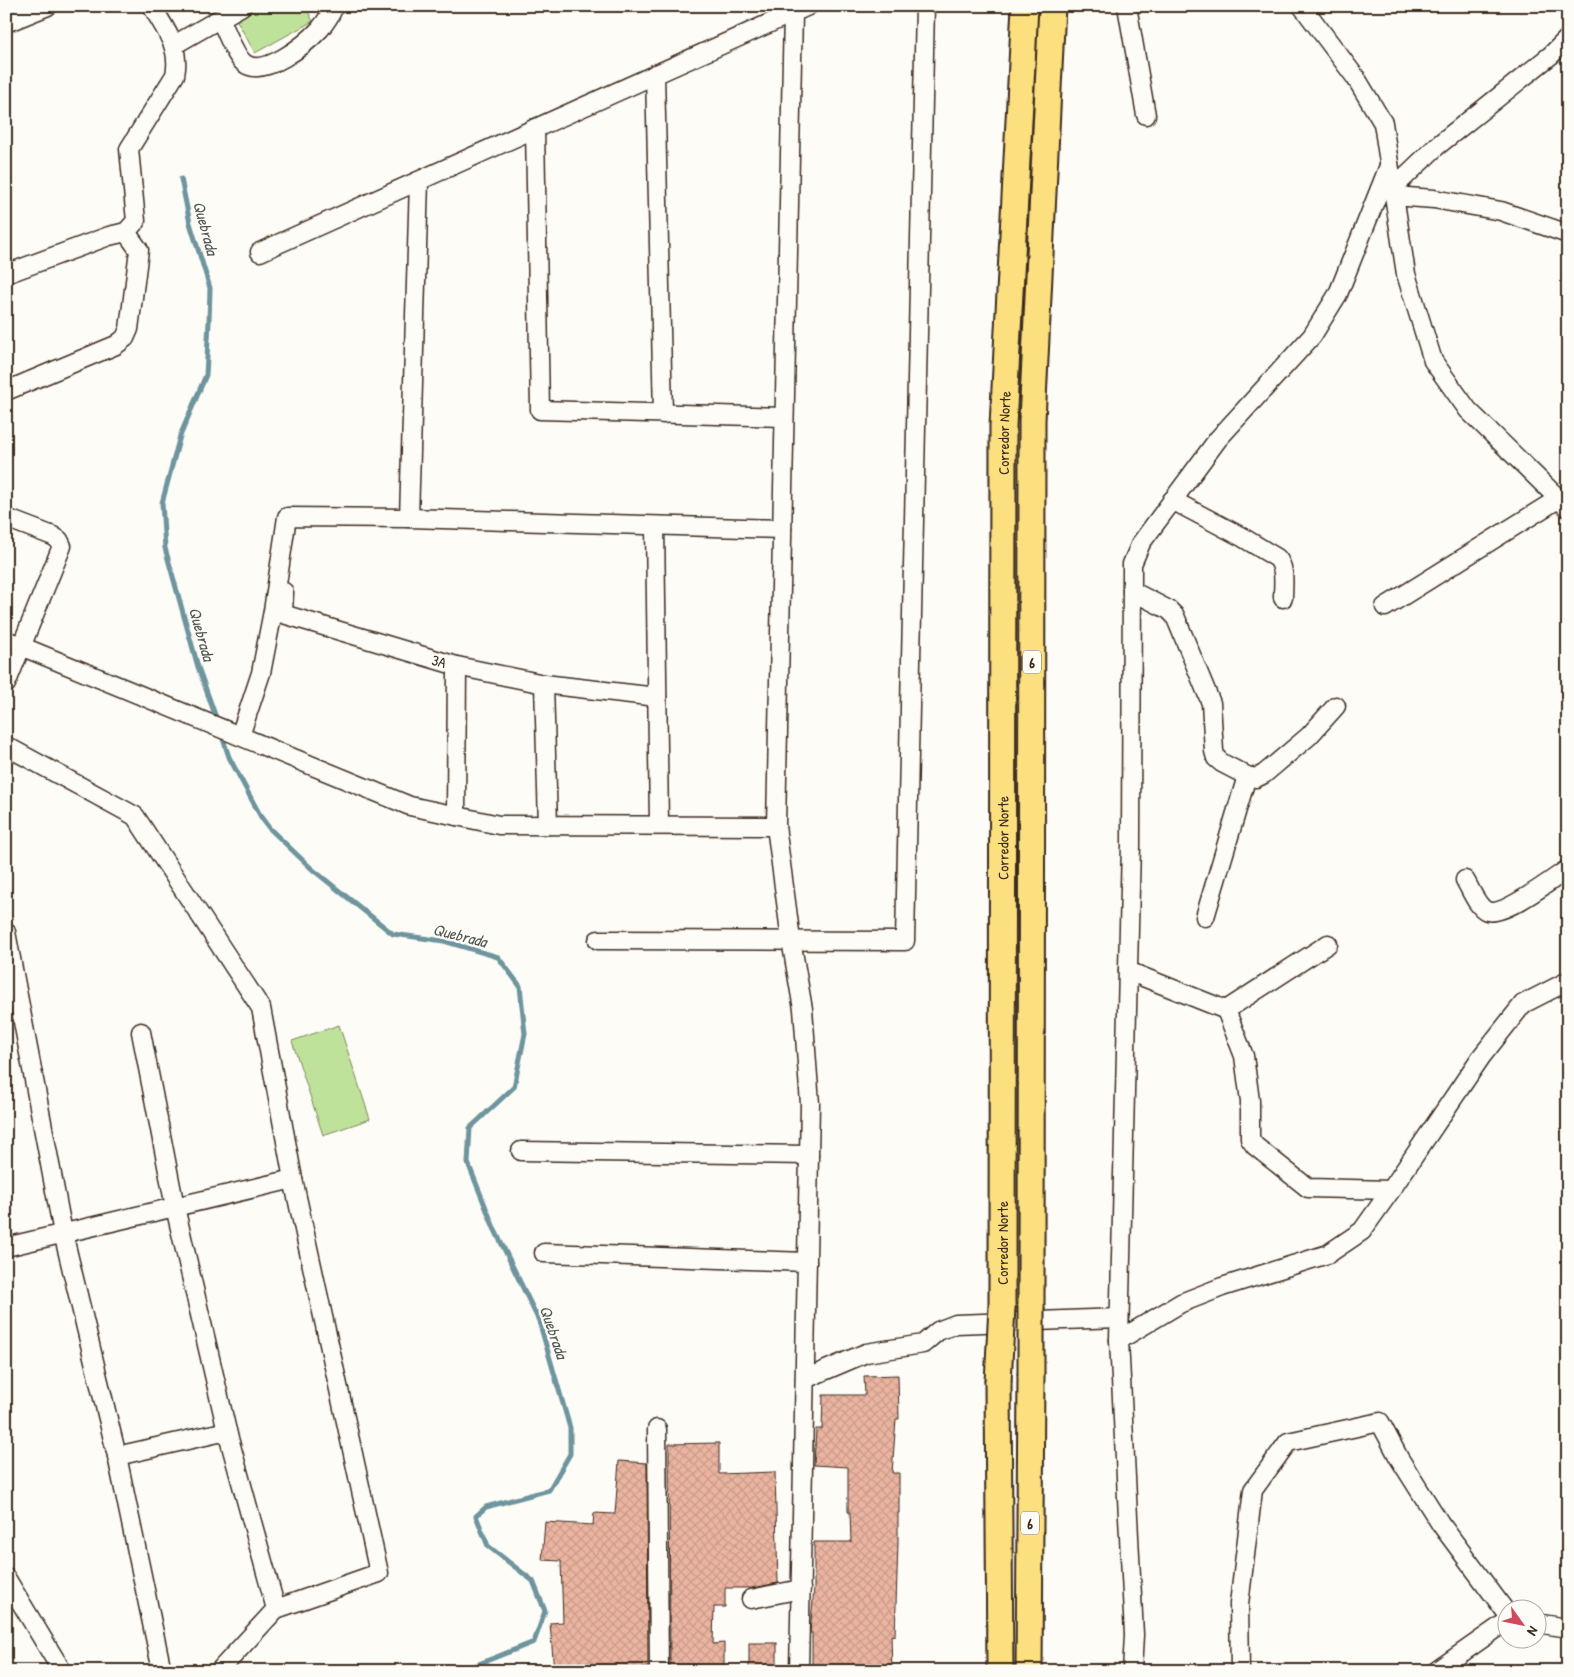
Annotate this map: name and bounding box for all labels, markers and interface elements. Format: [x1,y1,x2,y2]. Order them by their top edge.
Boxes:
water label: Quebrada [188,199,224,259]
street label: Corredor Norte [992,391,1015,475]
water label: Quebrada [184,605,221,665]
street label: 3A [429,649,450,673]
road number: 6 [1023,650,1041,674]
street label: Corredor Norte [992,796,1013,880]
water label: Quebrada [431,918,491,953]
street label: Corredor Norte [992,1201,1013,1285]
water label: Quebrada [535,1303,574,1363]
road number: 6 [1021,1512,1039,1535]
north arrow [1496,1600,1546,1650]
text: N [1523,1623,1543,1640]

